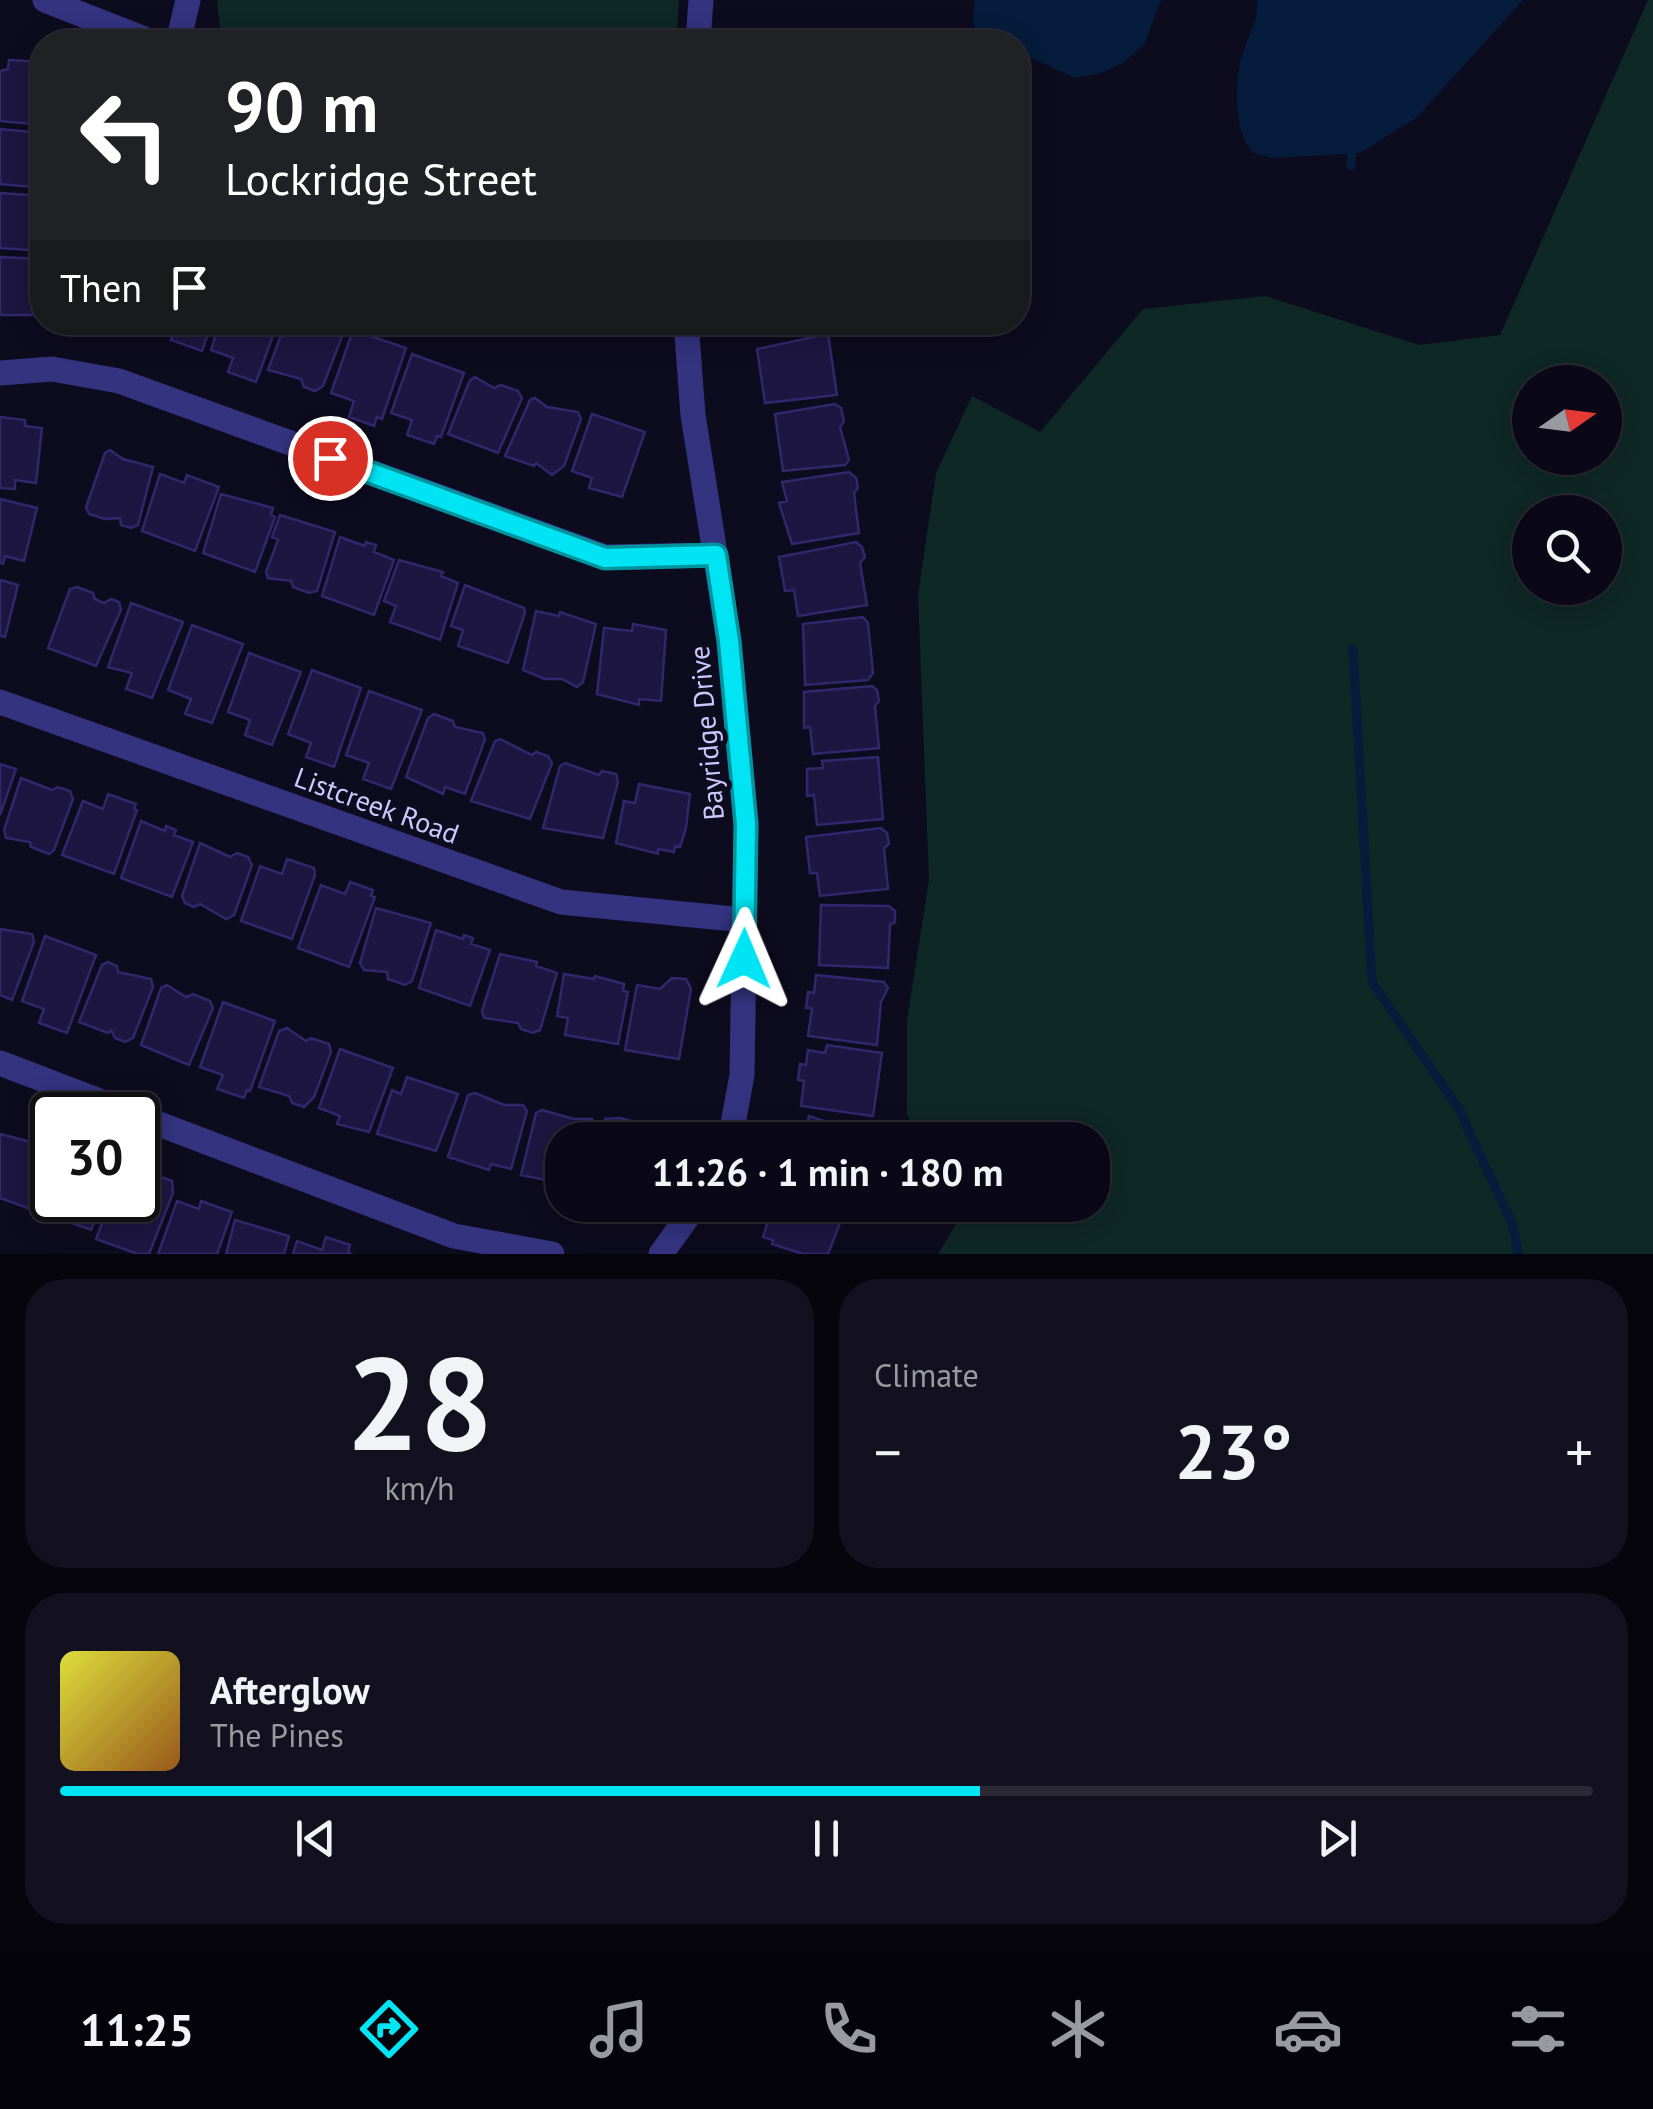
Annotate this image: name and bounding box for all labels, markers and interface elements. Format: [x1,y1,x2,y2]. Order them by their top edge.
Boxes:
text: 90 m [225,61,378,151]
icon: left [60,70,190,200]
text: Lockridge Street [225,149,537,207]
icon: arrive [162,260,217,315]
text: Then [60,263,142,312]
north arrow [1512,365,1622,475]
map controls [1512,365,1622,605]
pin [288,416,373,501]
icon: arrive [303,431,358,486]
button: search [1512,495,1622,605]
street label: Bayridge Drive [680,644,732,822]
street label: Listcreek Road [290,758,464,852]
position arrow [692,907,796,1011]
speed limit sign: 30 [30,1092,160,1222]
text: 11:26 · 1 min · 180 m [652,1147,1003,1196]
text: 28 [346,1318,493,1486]
text: Climate [874,1354,979,1396]
text: 23° [1175,1403,1292,1500]
text: − [874,1416,902,1487]
text: + [1565,1416,1593,1487]
text: km/h [384,1467,455,1509]
text: Afterglow [210,1665,370,1714]
text: The Pines [210,1714,344,1756]
icon: previous [288,1811,343,1866]
icon: pause [799,1811,854,1866]
icon: next [1310,1811,1365,1866]
icon: directions [354,1994,424,2064]
icon: music [584,1994,654,2064]
icon: phone [814,1994,884,2064]
icon: climate [1043,1994,1113,2064]
icon: car [1273,1994,1343,2064]
icon: filters [1503,1994,1573,2064]
text: 11:25 [80,2000,194,2058]

